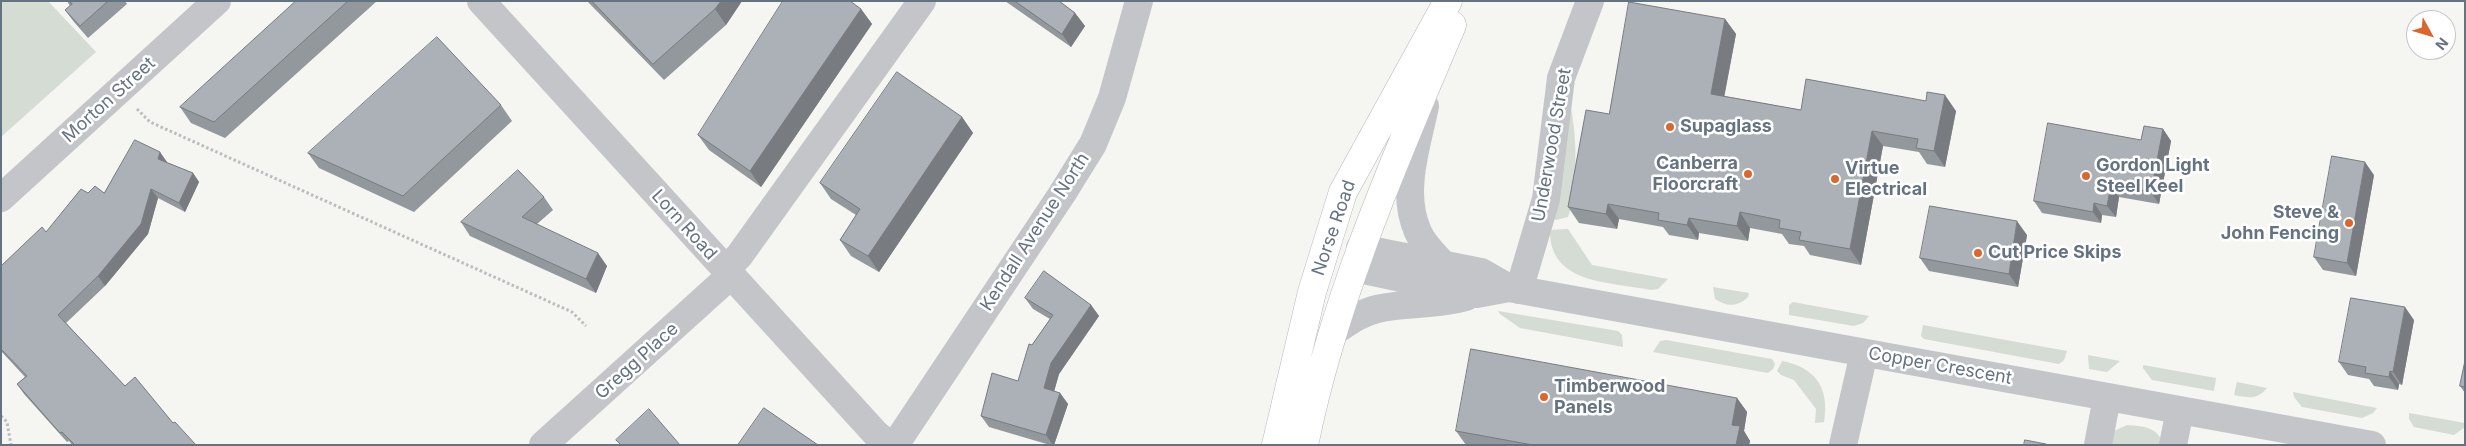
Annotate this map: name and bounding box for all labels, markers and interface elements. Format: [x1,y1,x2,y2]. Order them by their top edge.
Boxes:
north arrow [2406,10,2456,60]
text: N [2432,35,2452,54]
street label: Morton Street [58,53,160,147]
street label: Underwood Street [1528,67,1576,223]
place label: Supaglass [1680,116,1772,138]
marker: Supaglass [1664,121,1676,133]
street label: Kendall Avenue North [976,149,1094,315]
place label: Canberra Floorcraft [1652,153,1738,195]
place label: Gordon Light Steel Keel [2096,155,2210,198]
place label: Virtue Electrical [1845,158,1927,200]
marker: Canberra Floorcraft [1742,168,1754,180]
marker: Gordon Light Steel Keel [2080,170,2092,182]
marker: Virtue Electrical [1829,173,1841,185]
street label: Norse Road [1308,177,1360,279]
street label: Lorn Road [647,185,721,265]
place label: Steve & John Fencing [2221,202,2339,244]
marker: Steve & John Fencing [2343,217,2355,229]
place label: Cut Price Skips [1988,242,2121,264]
marker: Cut Price Skips [1972,247,1984,259]
street label: Gregg Place [591,318,683,404]
street label: Copper Crescent [1867,343,2013,389]
place label: Timberwood Panels [1554,376,1665,418]
marker: Timberwood Panels [1538,391,1550,403]

